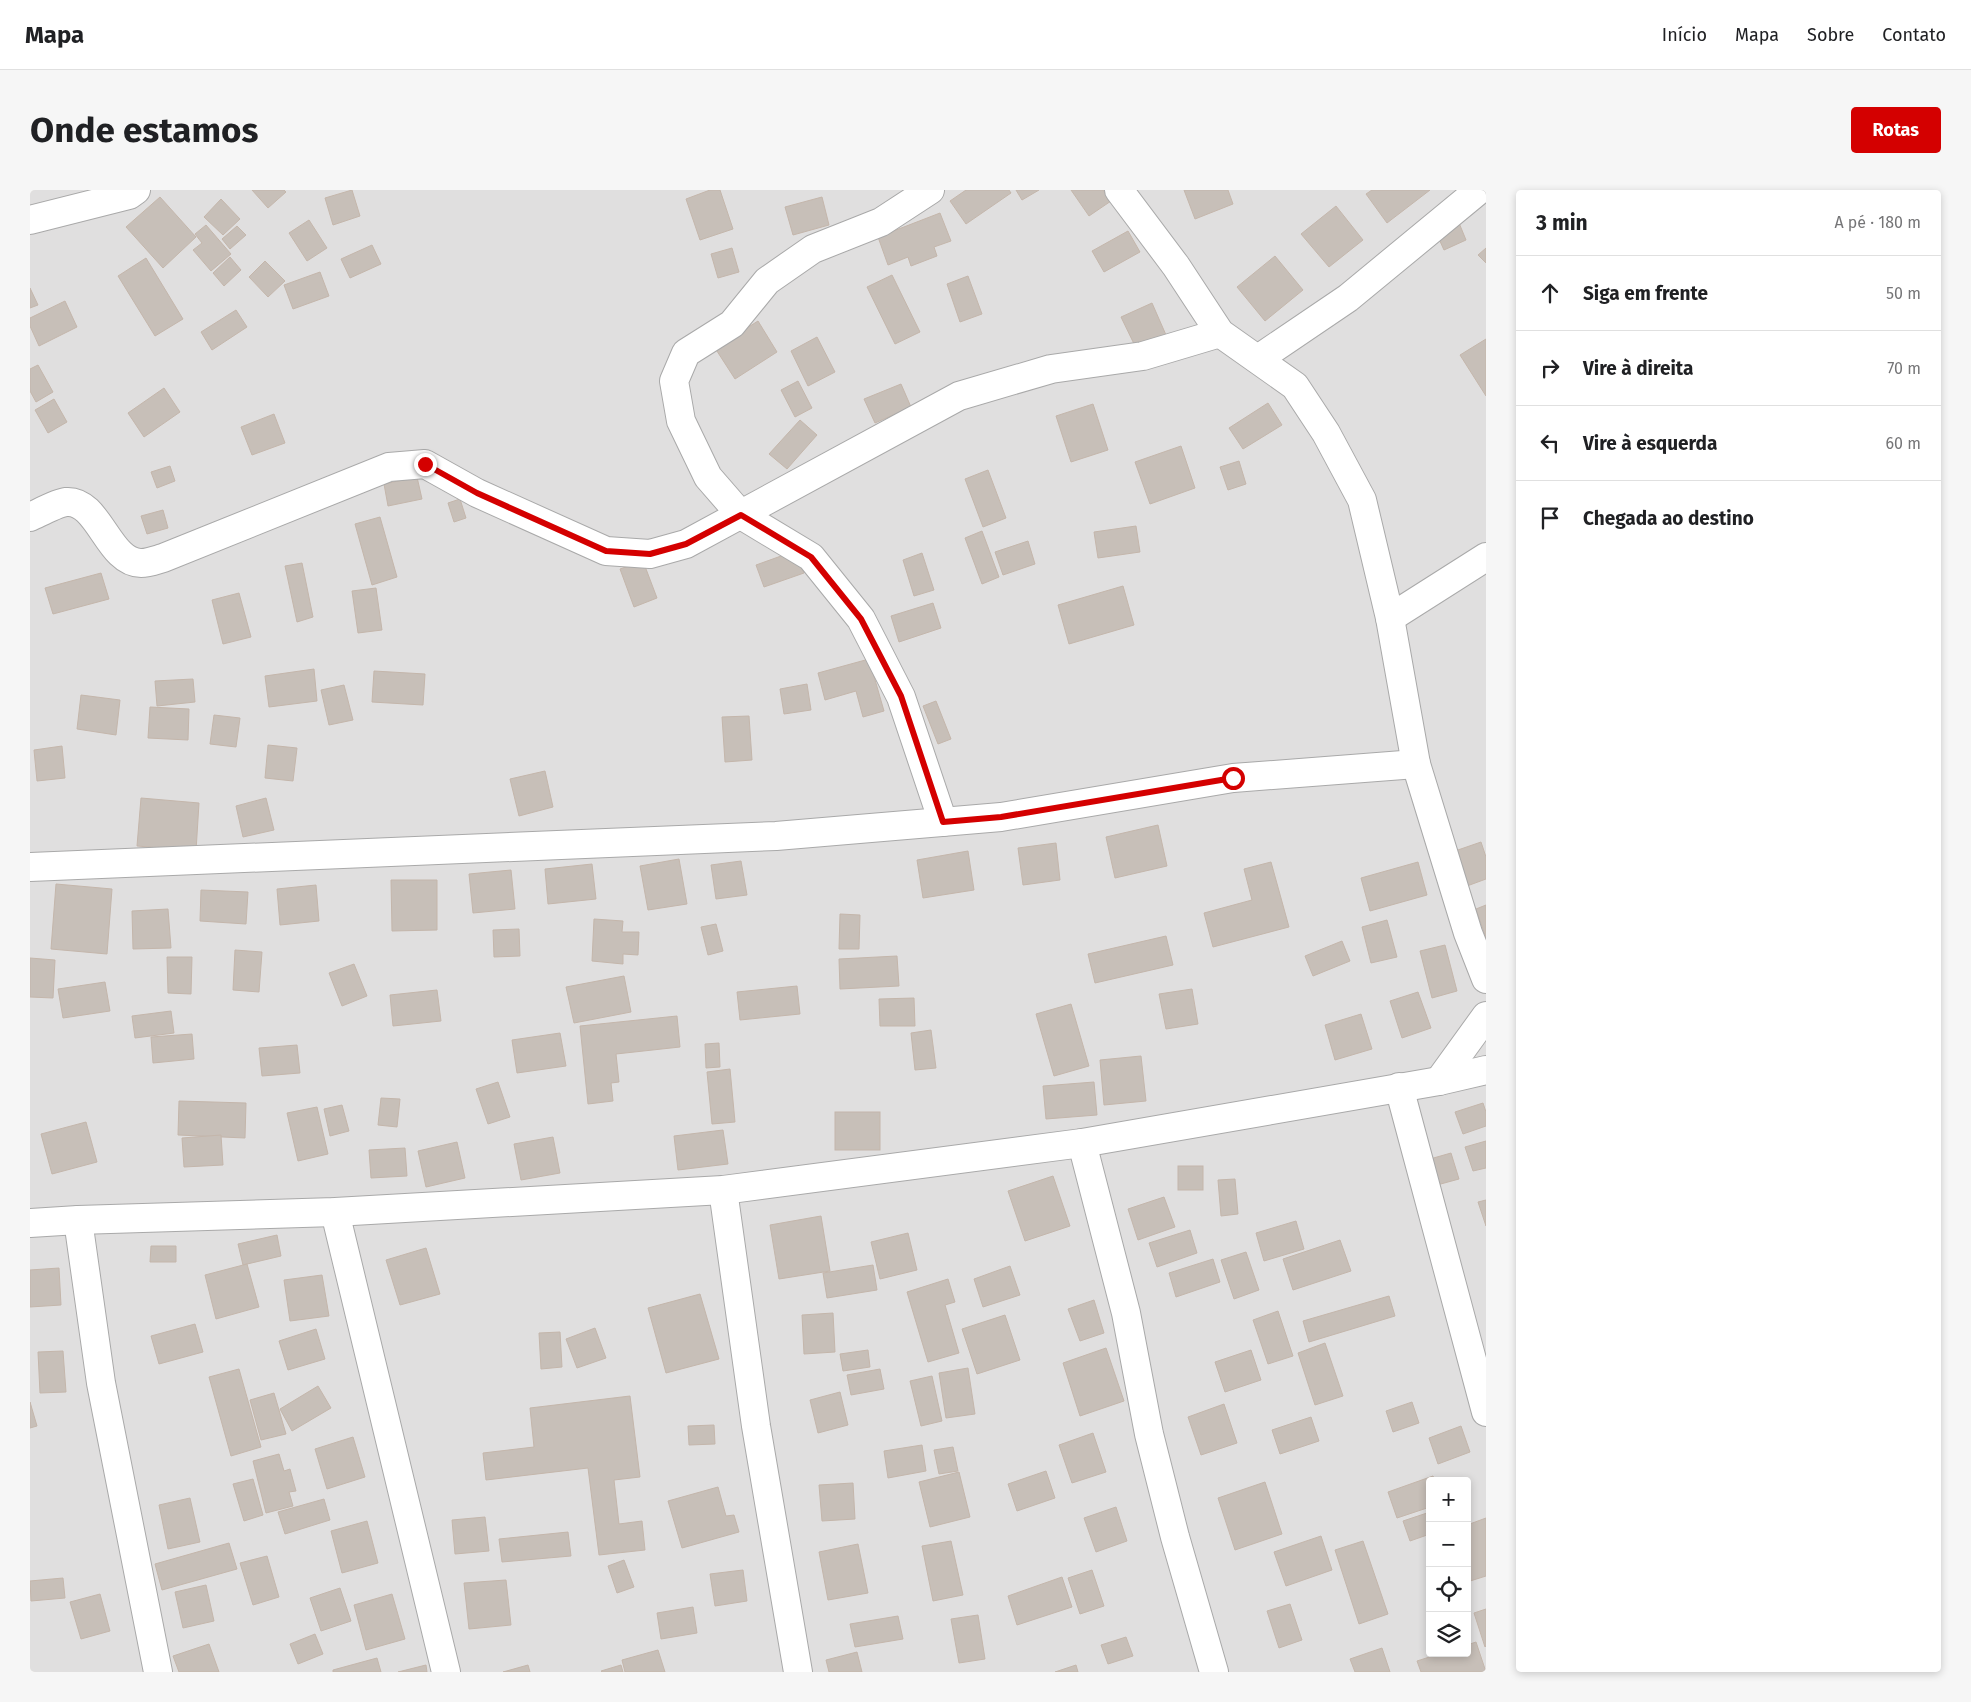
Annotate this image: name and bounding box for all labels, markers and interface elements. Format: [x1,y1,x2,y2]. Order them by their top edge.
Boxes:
text: Mapa [25,21,84,49]
text: Início [1662,24,1707,46]
text: Mapa [1735,24,1779,46]
text: Sobre [1807,24,1854,46]
text: Contato [1882,24,1946,46]
button: Rotas [1851,107,1941,153]
text: Onde estamos [30,109,258,151]
text: 3 min [1536,210,1588,236]
text: A pé · 180 m [1834,213,1921,232]
icon: ahead [1536,279,1564,307]
text: Siga em frente [1583,282,1708,305]
text: 50 m [1886,284,1921,303]
icon: right [1536,354,1564,382]
text: Vire à direita [1583,357,1693,380]
text: 70 m [1887,359,1921,378]
icon: left [1536,429,1564,457]
text: Vire à esquerda [1583,432,1717,455]
text: 60 m [1886,434,1921,453]
route end [414,453,437,476]
icon: arrive [1536,504,1564,532]
text: Chegada ao destino [1583,507,1754,530]
route start [1222,767,1245,790]
map controls [1426,1477,1471,1657]
button: + [1426,1477,1471,1522]
button: − [1426,1522,1471,1567]
button: locate [1426,1567,1471,1612]
button: layers [1426,1612,1471,1657]

